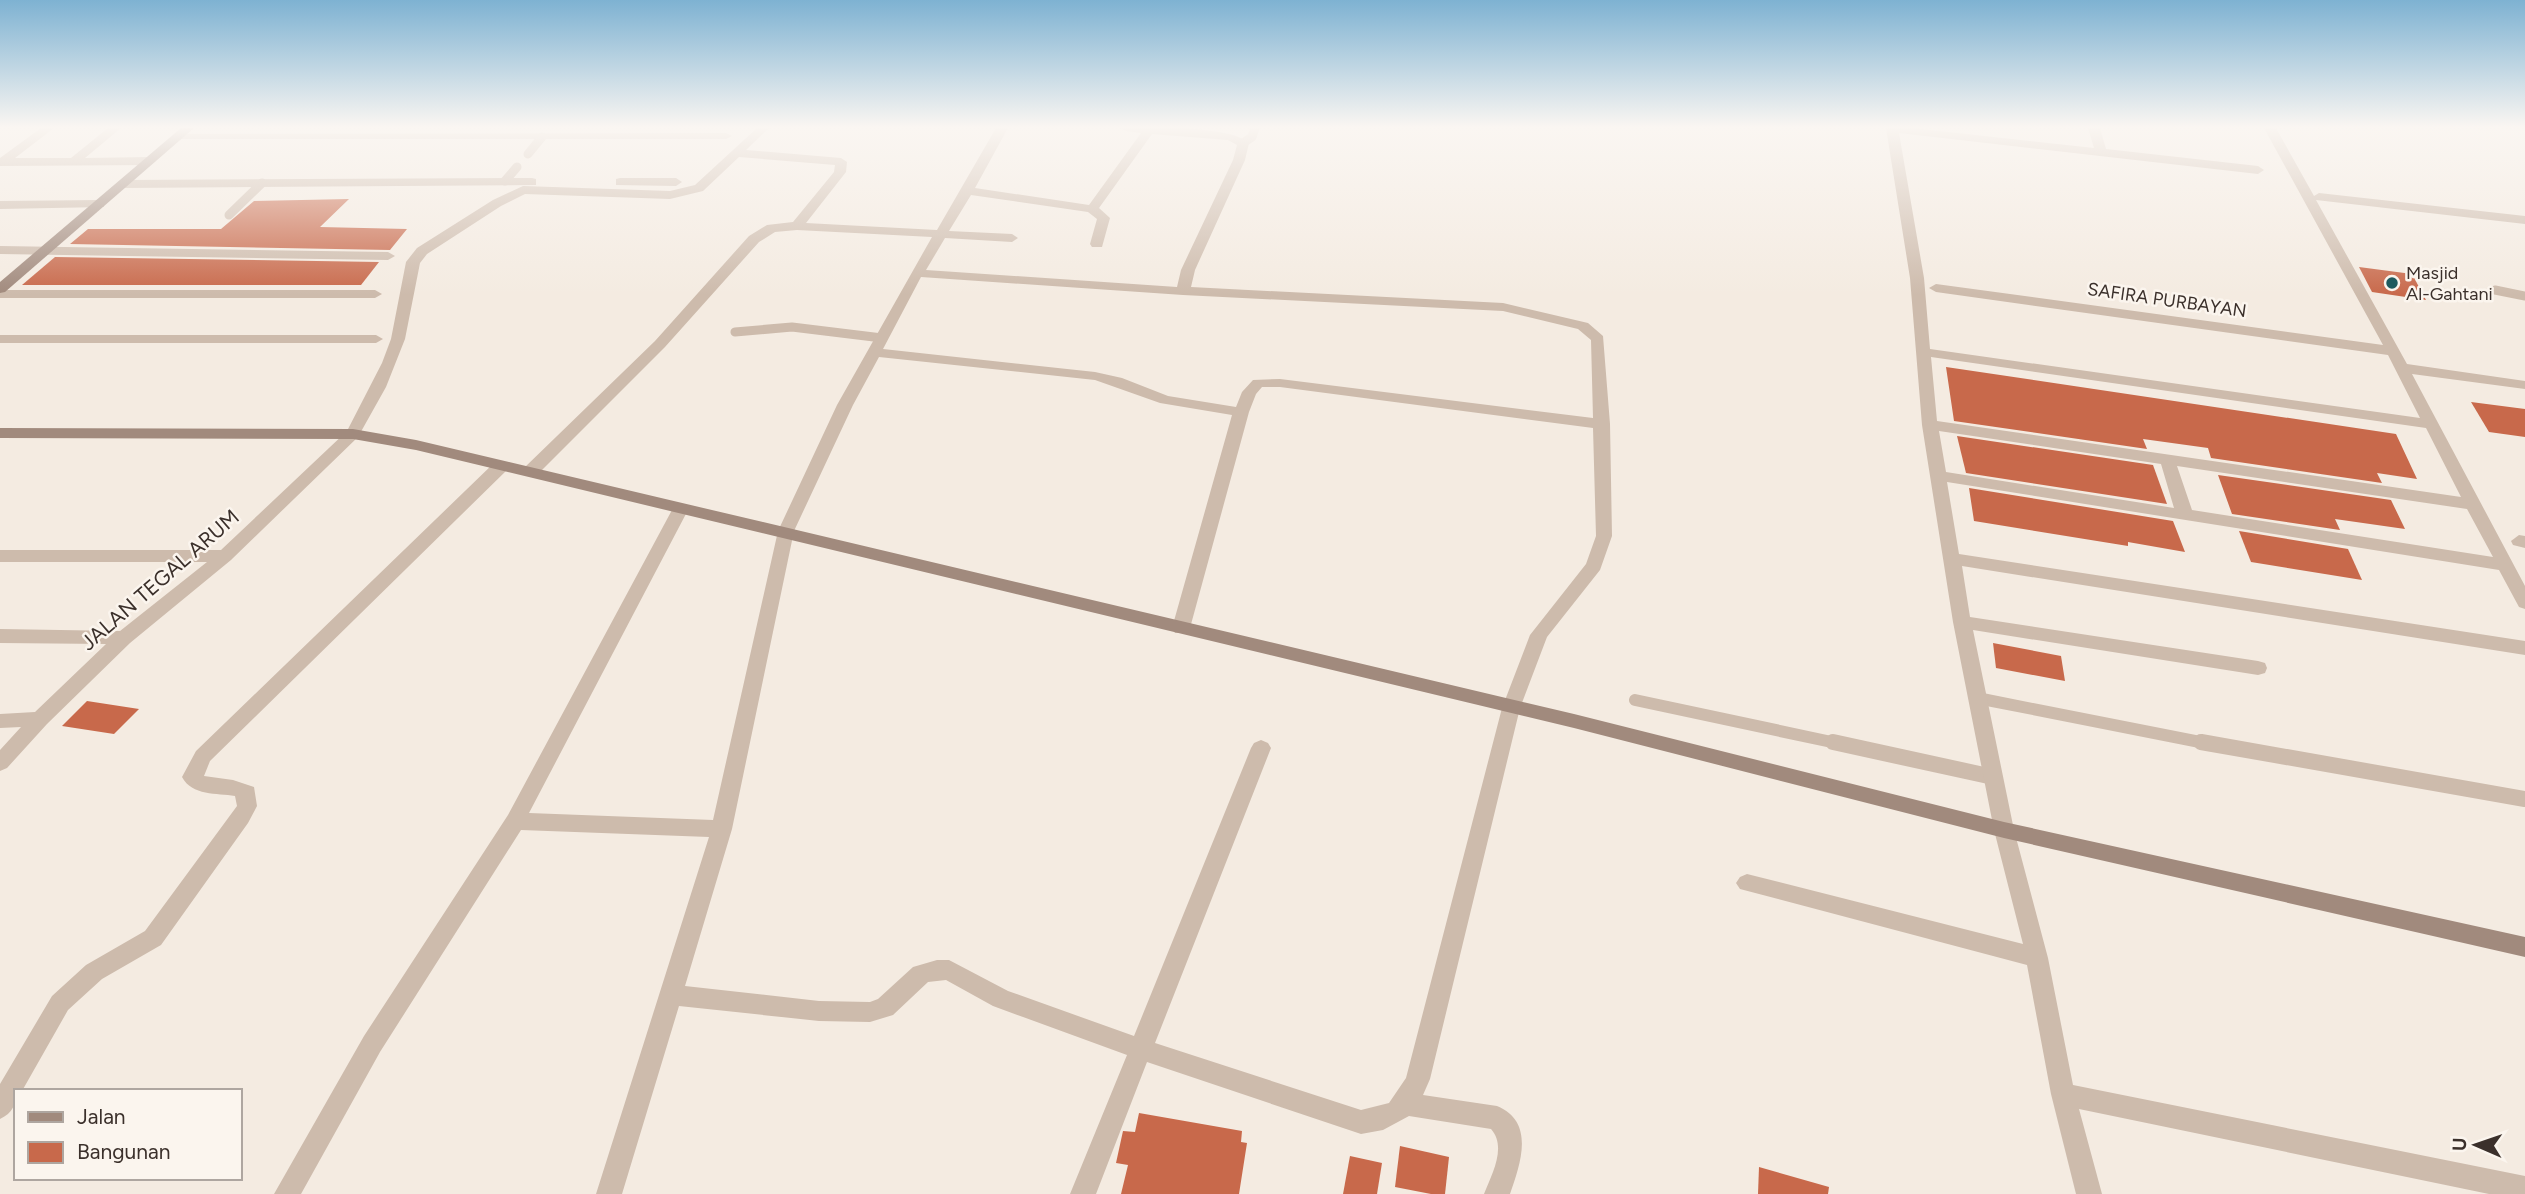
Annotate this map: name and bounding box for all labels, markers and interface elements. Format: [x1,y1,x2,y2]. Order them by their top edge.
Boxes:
place label: Masjid Al-Gahtani [2406,262,2493,305]
marker: Masjid Al-Gahtani [2384,275,2400,291]
street label: SAFIRA PURBAYAN [2086,278,2248,322]
street label: JALAN TEGAL ARUM [75,504,244,655]
legend [14,1089,242,1180]
text: Jalan [77,1104,126,1129]
north arrow [2441,1110,2511,1180]
text: U [2448,1137,2471,1152]
text: Bangunan [77,1139,170,1164]

